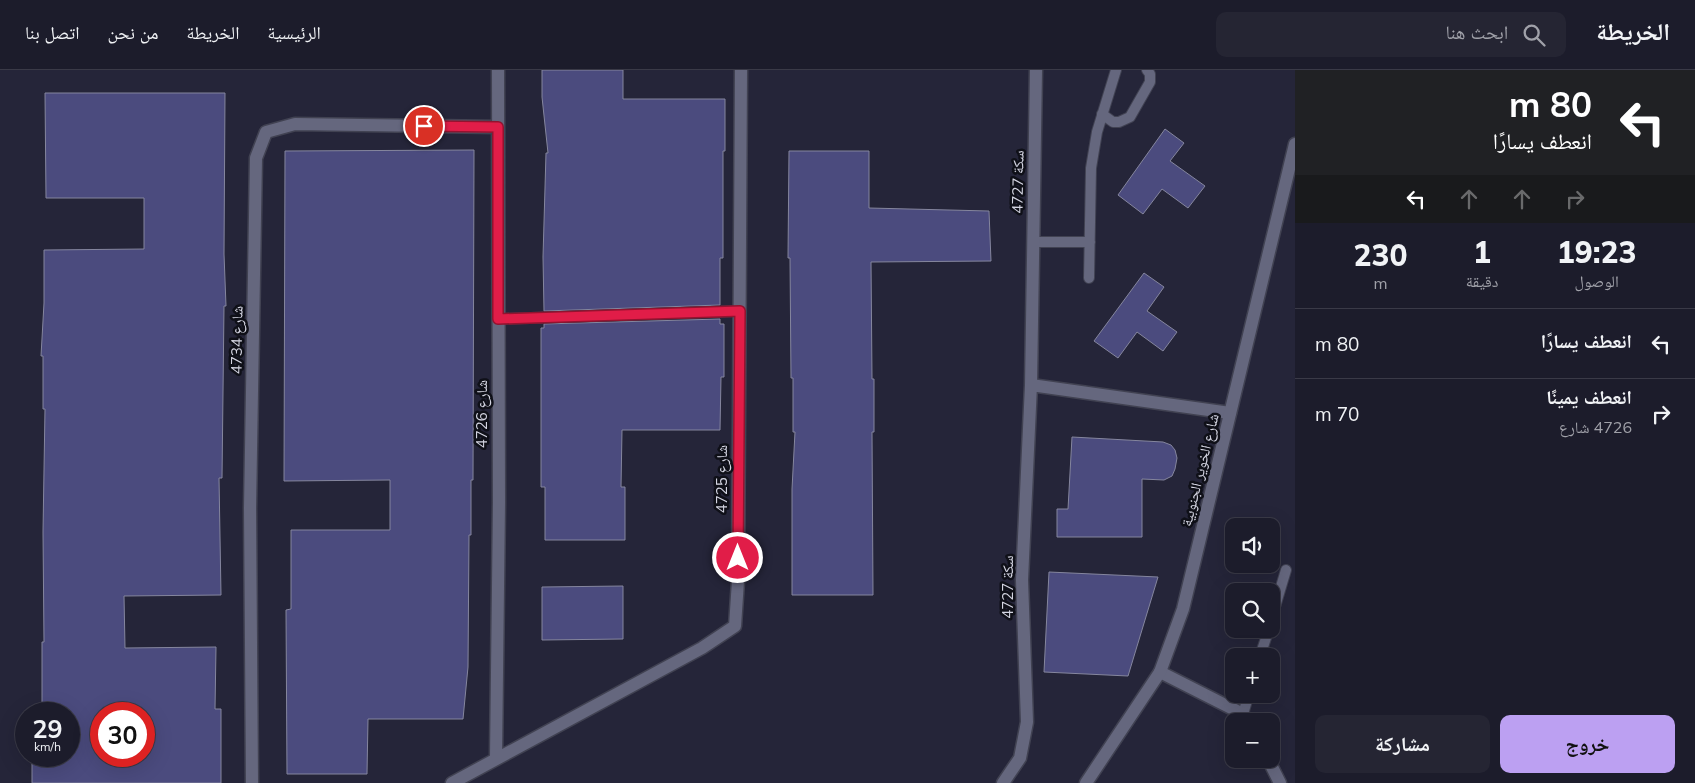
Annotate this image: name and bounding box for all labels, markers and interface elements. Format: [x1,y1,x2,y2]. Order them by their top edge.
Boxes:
search box [1216,12,1566,57]
text: الخريطة [1596,16,1670,46]
text: ابحث هنا [1445,20,1508,44]
text: اتصل بنا [25,21,80,44]
text: من نحن [108,21,158,44]
text: الخريطة [186,21,239,44]
text: الرئيسية [267,21,321,44]
icon: search [1520,21,1548,49]
text: 80 m [1509,82,1592,126]
icon: left [1610,90,1675,155]
pin [403,105,445,147]
icon: arrive [410,112,438,140]
text: انعطف يسارًا [1493,127,1592,155]
street label: سكة 4727 [1007,150,1028,214]
icon: left [1402,185,1430,213]
icon: ahead [1455,185,1483,213]
icon: ahead [1508,185,1536,213]
icon: right [1561,185,1589,213]
text: 1 [1473,233,1491,271]
text: 19:23 [1557,233,1637,271]
text: 230 [1353,236,1407,274]
text: دقيقة [1466,271,1498,291]
text: الوصول [1575,271,1619,291]
text: m [1373,273,1387,293]
street label: 4734 شارع [226,305,248,374]
text: انعطف يسارًا [1541,329,1632,353]
icon: left [1647,330,1675,358]
text: 80 m [1315,332,1359,356]
street label: 4726 شارع [472,380,492,448]
text: انعطف يمينًا [1546,385,1632,409]
icon: right [1647,400,1675,428]
text: 70 m [1315,402,1359,426]
street label: شارع الخوير الجنوبية [1176,411,1224,529]
text: 4726 شارع [1559,417,1632,437]
street label: 4725 شارع [712,445,732,513]
map controls [1225,518,1280,768]
button: sound [1225,518,1280,573]
position arrow [711,531,763,583]
street label: سكة 4727 [998,555,1017,619]
button: search [1225,583,1280,638]
button: + [1225,648,1280,703]
speed limit sign: 30 [90,702,155,767]
text: 29 [32,713,63,744]
button: − [1225,713,1280,768]
button: مشاركة [1315,715,1490,773]
button: خروج [1500,715,1675,773]
text: km/h [34,739,61,754]

